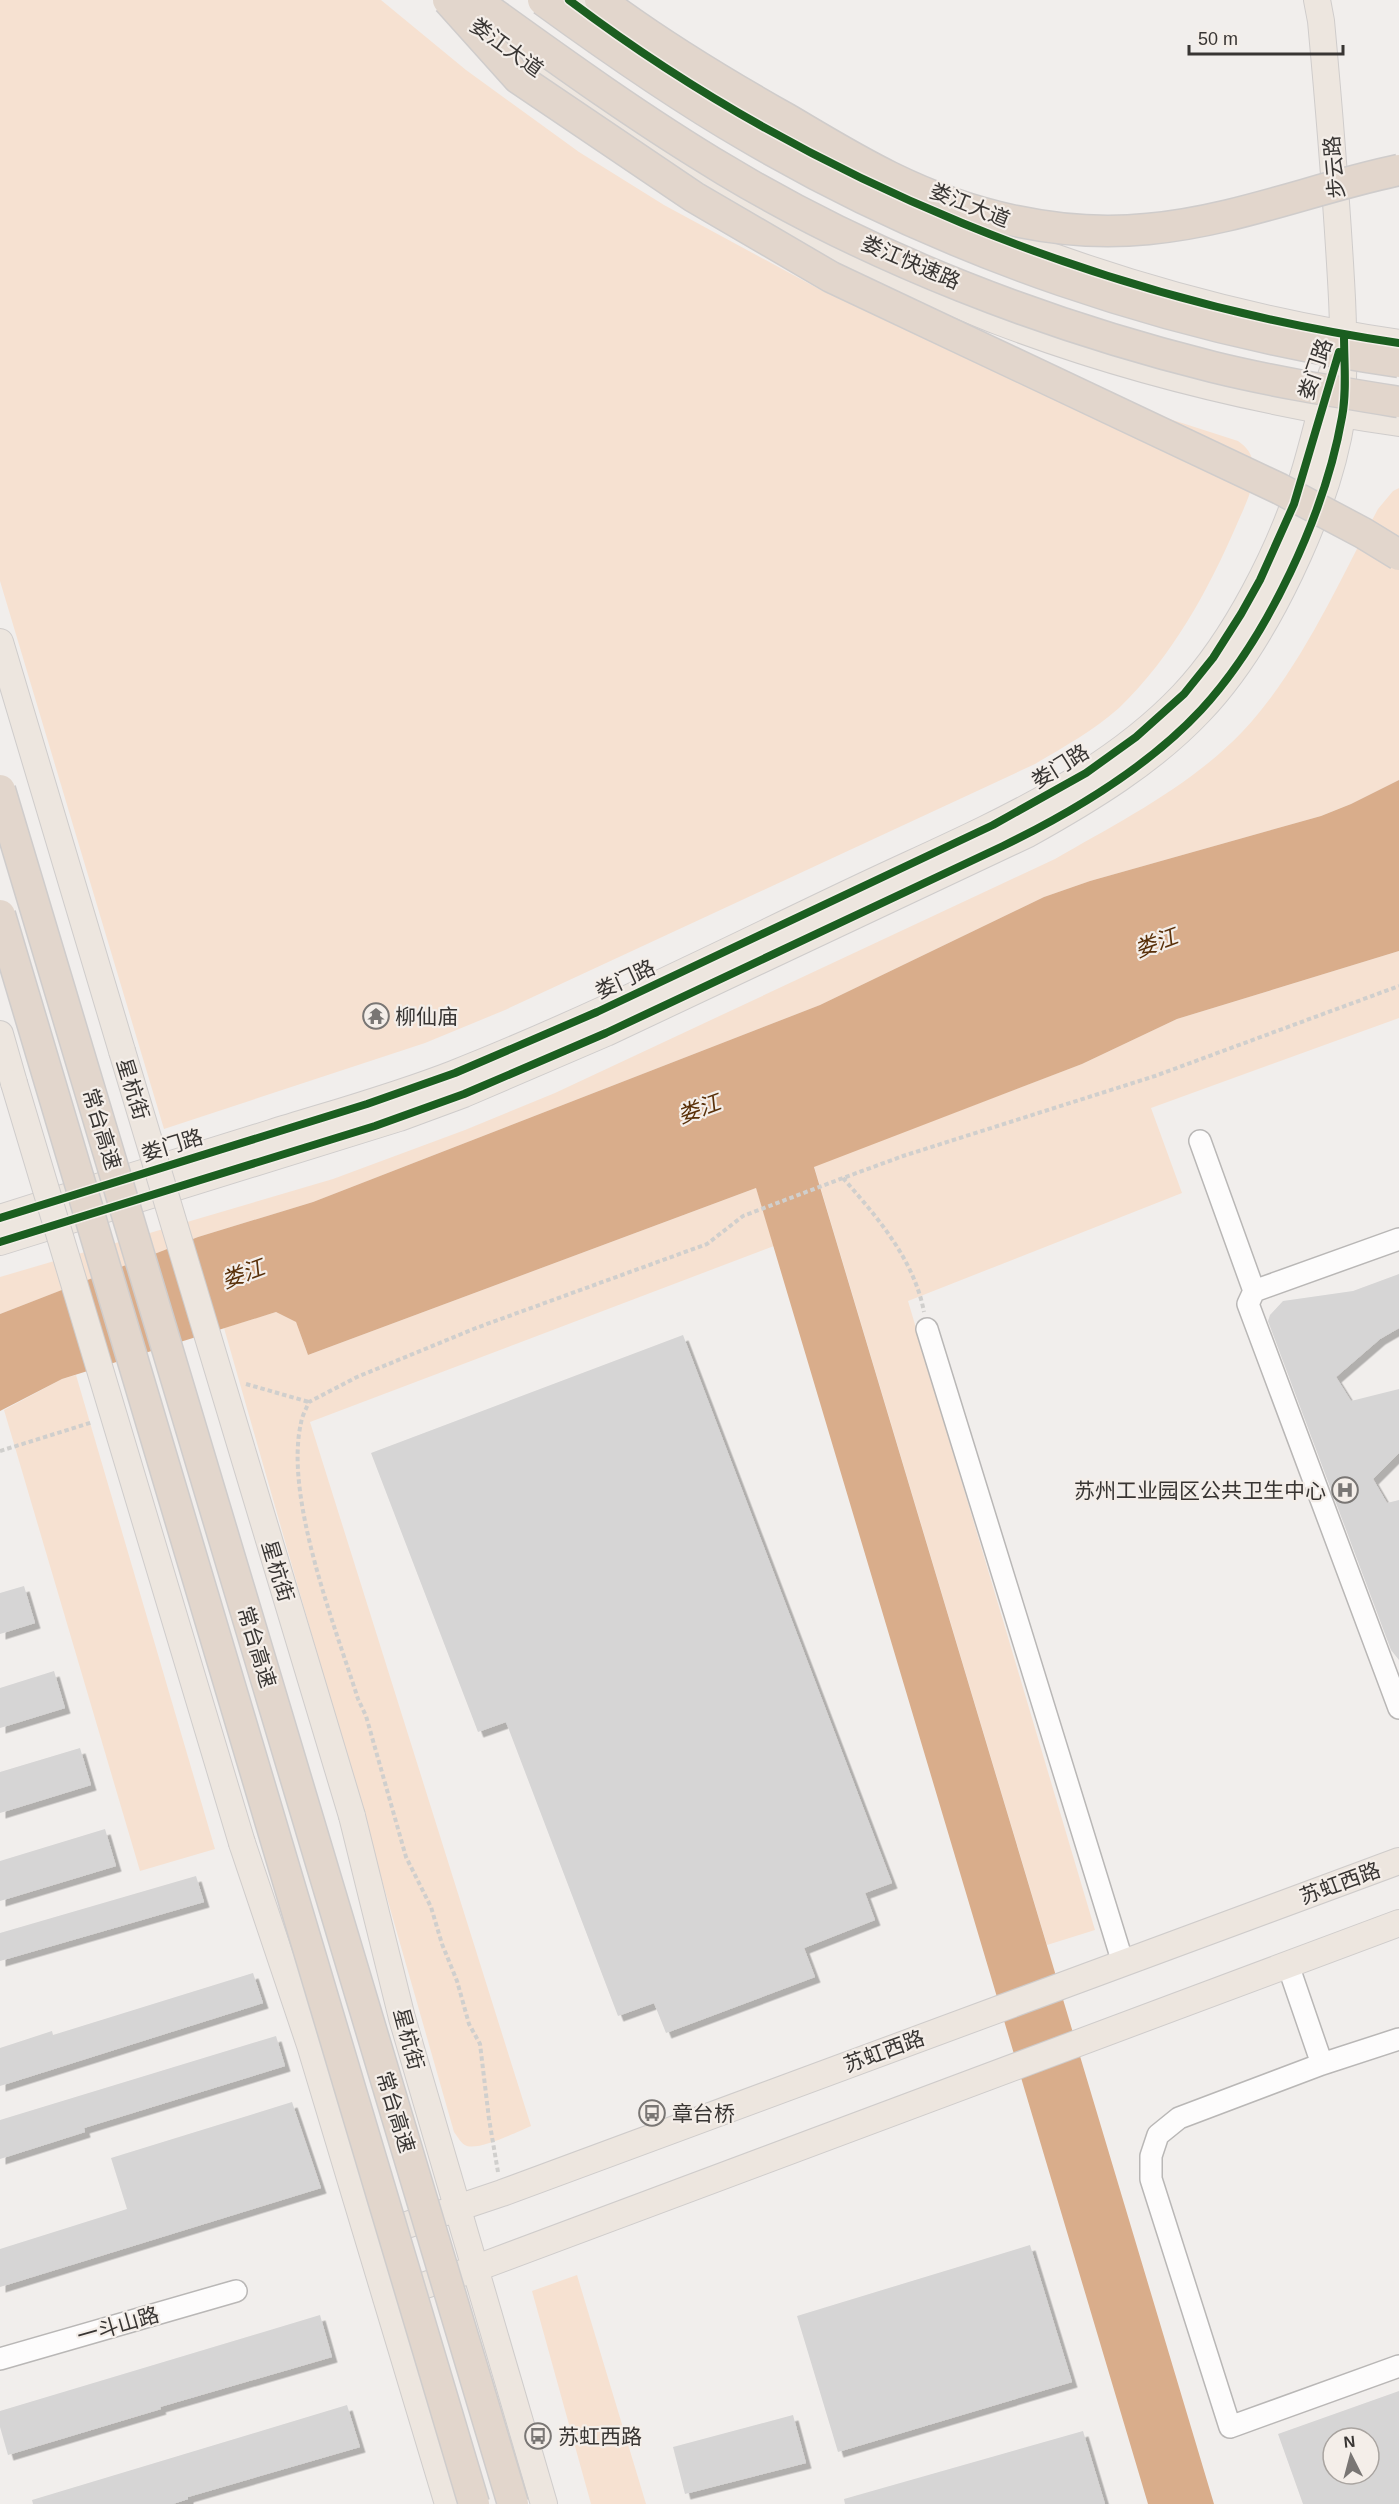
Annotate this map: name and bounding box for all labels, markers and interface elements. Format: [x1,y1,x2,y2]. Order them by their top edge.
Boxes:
street label: 娄江大道 [466,13,548,81]
scale bar [1189,18,1344,56]
text: 50 m [1198,29,1238,49]
street label: 步云路 [1320,135,1348,199]
street label: 娄江大道 [927,179,1013,231]
street label: 娄江快速路 [858,231,964,293]
street label: 娄门路 [1294,335,1336,403]
street label: 娄门路 [1027,740,1093,792]
water label: 娄江 [1131,923,1183,962]
street label: 娄门路 [592,955,658,1003]
temple icon: 柳仙庙 [361,1001,391,1031]
place label: 柳仙庙 [395,1005,458,1028]
street label: 星杭街 [113,1056,153,1122]
street label: 常台高速 [79,1085,125,1173]
water label: 娄江 [674,1089,726,1128]
street label: 娄门路 [139,1125,205,1165]
water label: 娄江 [218,1254,270,1293]
hospital icon: 苏州工业园区公共卫生中心 [1330,1475,1360,1505]
place label: 苏州工业园区公共卫生中心 [1074,1479,1326,1502]
street label: 星杭街 [258,1538,298,1604]
street label: 常台高速 [234,1603,280,1691]
street label: 苏虹西路 [1297,1858,1383,1908]
street label: 星杭街 [390,2006,428,2072]
street label: 苏虹西路 [841,2026,927,2076]
street label: 常台高速 [373,2068,419,2156]
bus stop icon: 章台桥 [637,2098,667,2128]
place label: 章台桥 [672,2102,735,2125]
street label: 一斗山路 [74,2302,162,2348]
bus stop icon: 苏虹西路 [523,2421,553,2451]
place label: 苏虹西路 [558,2425,642,2448]
north arrow [1321,2426,1381,2486]
text: N [1343,2433,1356,2451]

